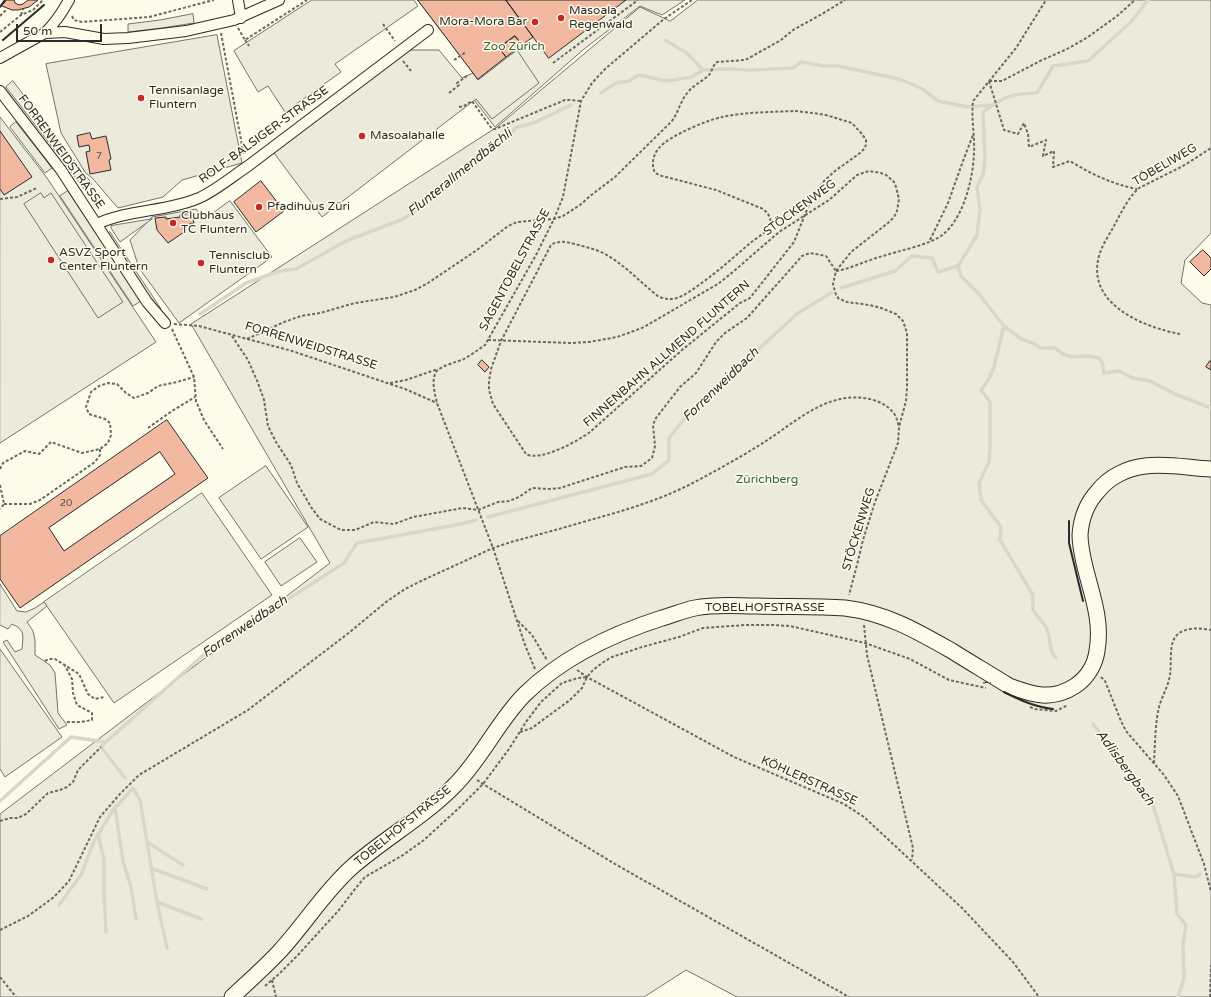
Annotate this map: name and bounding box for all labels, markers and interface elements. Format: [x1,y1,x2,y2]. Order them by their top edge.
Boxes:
place label: Masoala Regenwald [569,4,633,32]
marker: Masoala Regenwald [556,13,566,23]
place label: Mora-Mora Bar [439,15,527,29]
scale bar [18,16,104,42]
marker: Mora-Mora Bar [530,17,540,27]
text: 50 m [23,24,52,38]
park label: Zoo Zürich [483,40,545,54]
street label: ROLF-BALSIGER-STRASSE [196,83,332,187]
place label: Tennisanlage Fluntern [149,84,224,112]
street label: FORRENWEIDSTRASSE [15,92,107,212]
marker: Tennisanlage Fluntern [136,93,146,103]
water label: Flunterallmendbächli [405,126,515,220]
place label: Masoalahalle [370,129,445,143]
marker: Masoalahalle [357,131,367,141]
street label: TÖBELIWEG [1130,141,1200,189]
house number: 7 [96,150,102,162]
street label: STÖCKENWEG [761,177,839,239]
place label: Pfadihuus Züri [267,200,350,214]
marker: Pfadihuus Züri [254,202,264,212]
street label: SAGENTOBELSTRASSE [477,206,553,334]
place label: Clubhaus TC Fluntern [181,209,247,237]
marker: Clubhaus TC Fluntern [168,218,178,228]
place label: ASVZ Sport Center Fluntern [59,246,148,274]
place label: Tennisclub Fluntern [209,249,270,277]
marker: ASVZ Sport Center Fluntern [46,255,56,265]
marker: Tennisclub Fluntern [196,258,206,268]
street label: FINNENBAHN ALLMEND FLUNTERN [581,278,753,430]
street label: FORRENWEIDSTRASSE [243,319,379,373]
water label: Forrenweidbach [680,345,762,425]
park label: Zürichberg [736,473,798,487]
street label: STÖCKENWEG [840,486,878,572]
house number: 20 [60,497,72,509]
water label: Forrenweidbach [199,593,291,661]
street label: TOBELHOFSTRASSE [705,601,825,615]
water label: Adlisbergbach [1092,727,1158,809]
street label: KÖHLERSTRASSE [759,753,859,809]
street label: TOBELHOFSTRASSE [352,783,454,869]

